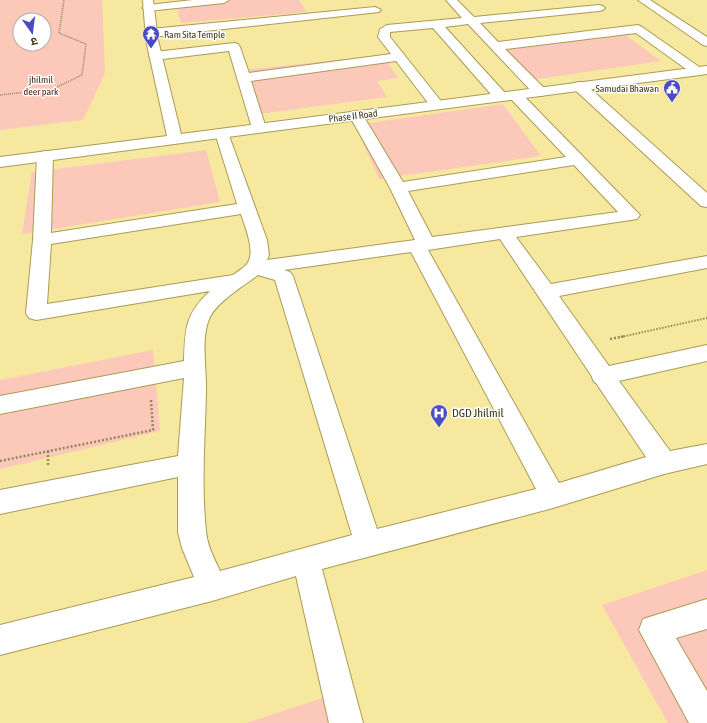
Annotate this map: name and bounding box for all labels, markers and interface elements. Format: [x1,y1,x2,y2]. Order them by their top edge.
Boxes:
north arrow [12,12,52,52]
temple icon: Ram Sita Temple [141,24,161,49]
place label: Ram Sita Temple [164,29,225,40]
text: उ [29,35,39,48]
park label: jhilmil deer park [24,74,59,97]
public building icon: Samudai Bhawan [662,78,682,103]
place label: Samudai Bhawan [595,83,659,94]
street label: Phase II Road [328,107,378,124]
hospital icon: DGD Jhilmil [429,403,449,428]
place label: DGD Jhilmil [452,406,504,420]

